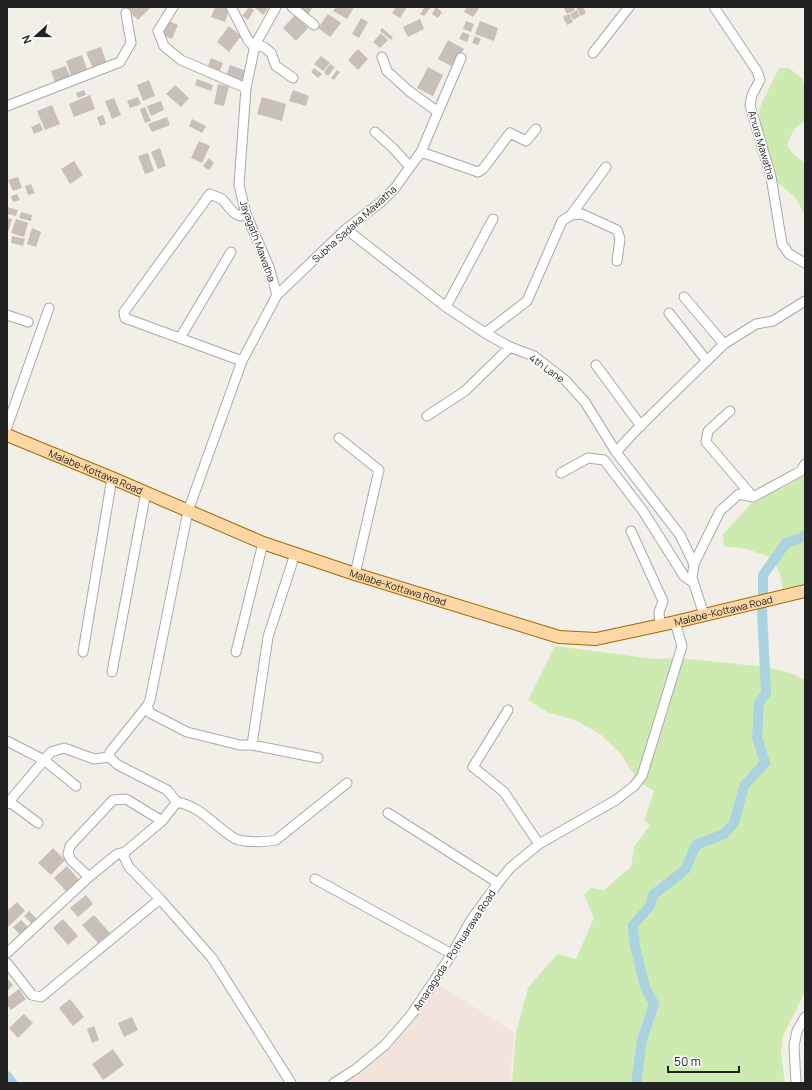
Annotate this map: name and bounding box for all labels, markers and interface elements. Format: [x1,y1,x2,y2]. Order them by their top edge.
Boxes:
north arrow [16,16,56,56]
text: N [18,33,35,46]
street label: Anura Mawatha [745,109,779,181]
street label: Subha Sadaka Mawatha [309,182,399,266]
street label: Jayagath Mawatha [237,198,279,284]
street label: 4th Lane [527,351,568,386]
street label: Malabe-Kottawa Road [47,446,145,497]
street label: Malabe-Kottawa Road [348,566,448,609]
street label: Malabe-Kottawa Road [673,592,774,629]
street label: Amaragoda - Pothuarawa Road [410,887,498,1013]
scale bar [668,1048,739,1074]
text: 50 m [674,1053,701,1070]

